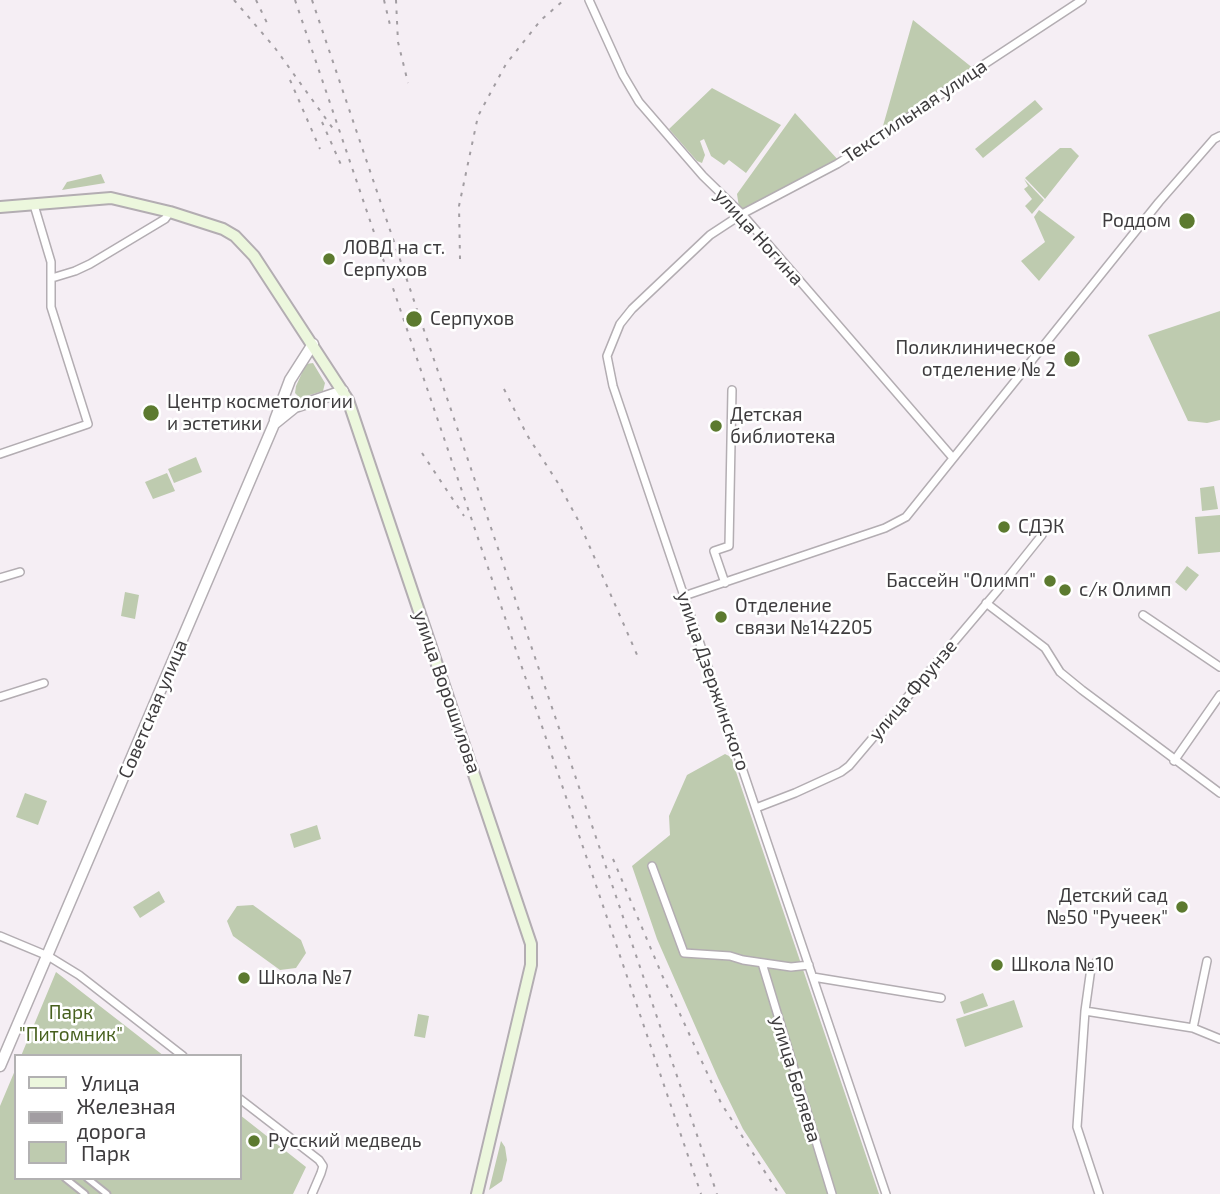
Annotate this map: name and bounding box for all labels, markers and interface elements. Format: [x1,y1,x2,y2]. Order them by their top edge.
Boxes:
street label: Текстильная улица [839,54,991,168]
street label: улица Ногина [710,184,808,290]
place label: Роддом [1102,210,1171,232]
marker: Роддом [1177,211,1197,231]
place label: ЛОВД на ст. Серпухов [343,237,445,281]
marker: ЛОВД на ст. Серпухов [321,251,337,267]
place label: Серпухов [430,308,514,330]
marker: Серпухов [404,309,424,329]
place label: Поликлиническое отделение № 2 [896,337,1056,381]
marker: Поликлиническое отделение № 2 [1062,349,1082,369]
place label: Центр косметологии и эстетики [167,391,353,435]
marker: Центр косметологии и эстетики [141,403,161,423]
place label: Детская библиотека [730,404,836,448]
marker: Детская библиотека [708,418,724,434]
place label: СДЭК [1018,516,1064,538]
marker: СДЭК [996,519,1012,535]
place label: Бассейн "Олимп" [886,570,1036,592]
marker: Бассейн "Олимп" [1042,573,1058,589]
place label: с/к Олимп [1079,579,1172,601]
marker: с/к Олимп [1057,582,1073,598]
street label: улица Дзержинского [672,588,754,774]
place label: Отделение связи №142205 [735,595,873,639]
street label: улица Ворошилова [408,608,486,776]
marker: Отделение связи №142205 [713,609,729,625]
street label: улица Фрунзе [864,635,962,745]
street label: Советская улица [113,636,193,782]
place label: Детский сад №50 "Ручеек" [1046,885,1168,929]
marker: Детский сад №50 "Ручеек" [1174,899,1190,915]
place label: Школа №10 [1011,954,1114,976]
marker: Школа №10 [989,957,1005,973]
place label: Школа №7 [258,967,352,989]
marker: Школа №7 [236,970,252,986]
park label: Парк "Питомник" [19,1002,123,1046]
street label: улица Беляева [766,1013,826,1145]
legend [14,1054,242,1180]
text: Улица [81,1070,140,1095]
text: Железная дорога [77,1093,176,1143]
place label: Русский медведь [268,1130,421,1152]
marker: Русский медведь [246,1133,262,1149]
text: Парк [81,1140,130,1165]

